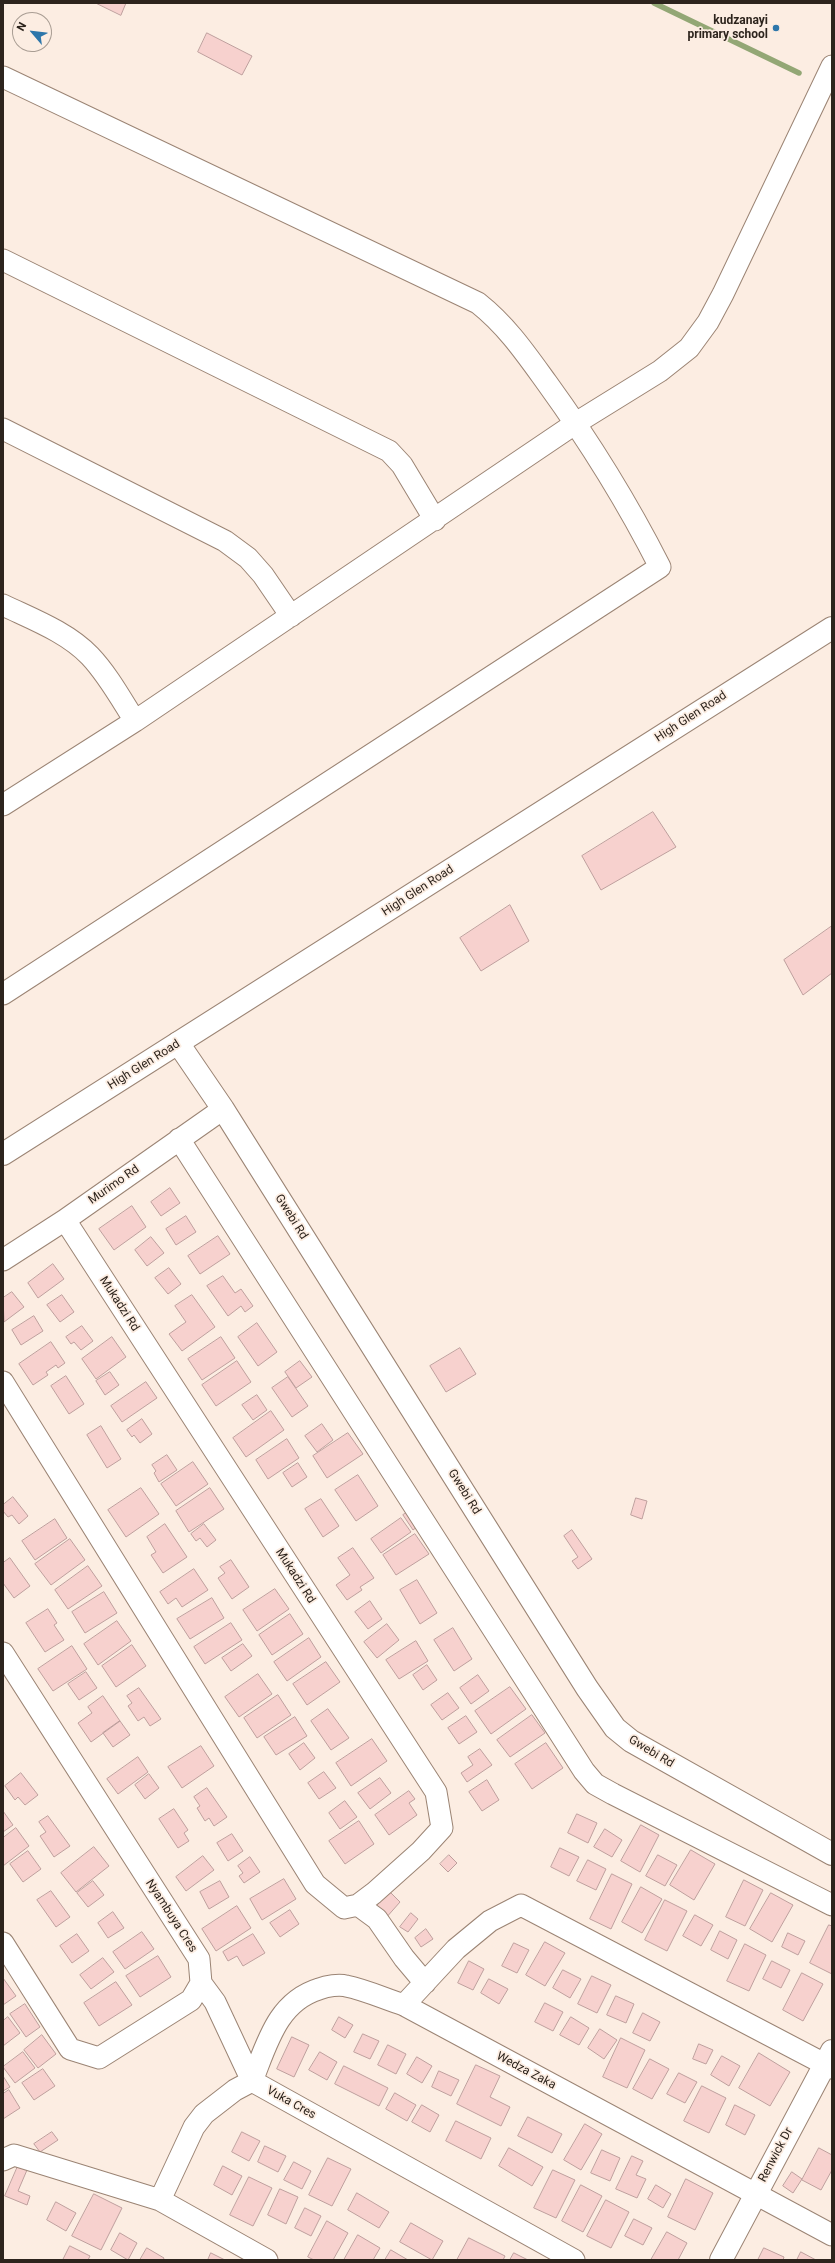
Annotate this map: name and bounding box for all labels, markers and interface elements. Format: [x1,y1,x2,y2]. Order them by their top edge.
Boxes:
north arrow [12,12,52,52]
place label: kudzanayi primary school [687,14,768,42]
text: N [14,20,29,33]
marker: kudzanayi primary school [771,23,781,33]
street label: High Glen Road [653,689,729,745]
street label: High Glen Road [380,863,456,919]
street label: High Glen Road [105,1037,183,1093]
street label: Murimo Rd [86,1162,142,1208]
street label: Gwebi Rd [272,1192,310,1242]
street label: Mukadzi Rd [96,1274,142,1334]
street label: Gwebi Rd [445,1467,483,1517]
street label: Mukadzi Rd [272,1546,318,1606]
street label: Gwebi Rd [626,1733,676,1771]
street label: Nyambuya Cres [142,1877,200,1955]
street label: Wedza Zaka [494,2049,558,2093]
street label: Vuka Cres [264,2084,318,2122]
street label: Renwick Dr [756,2125,796,2185]

